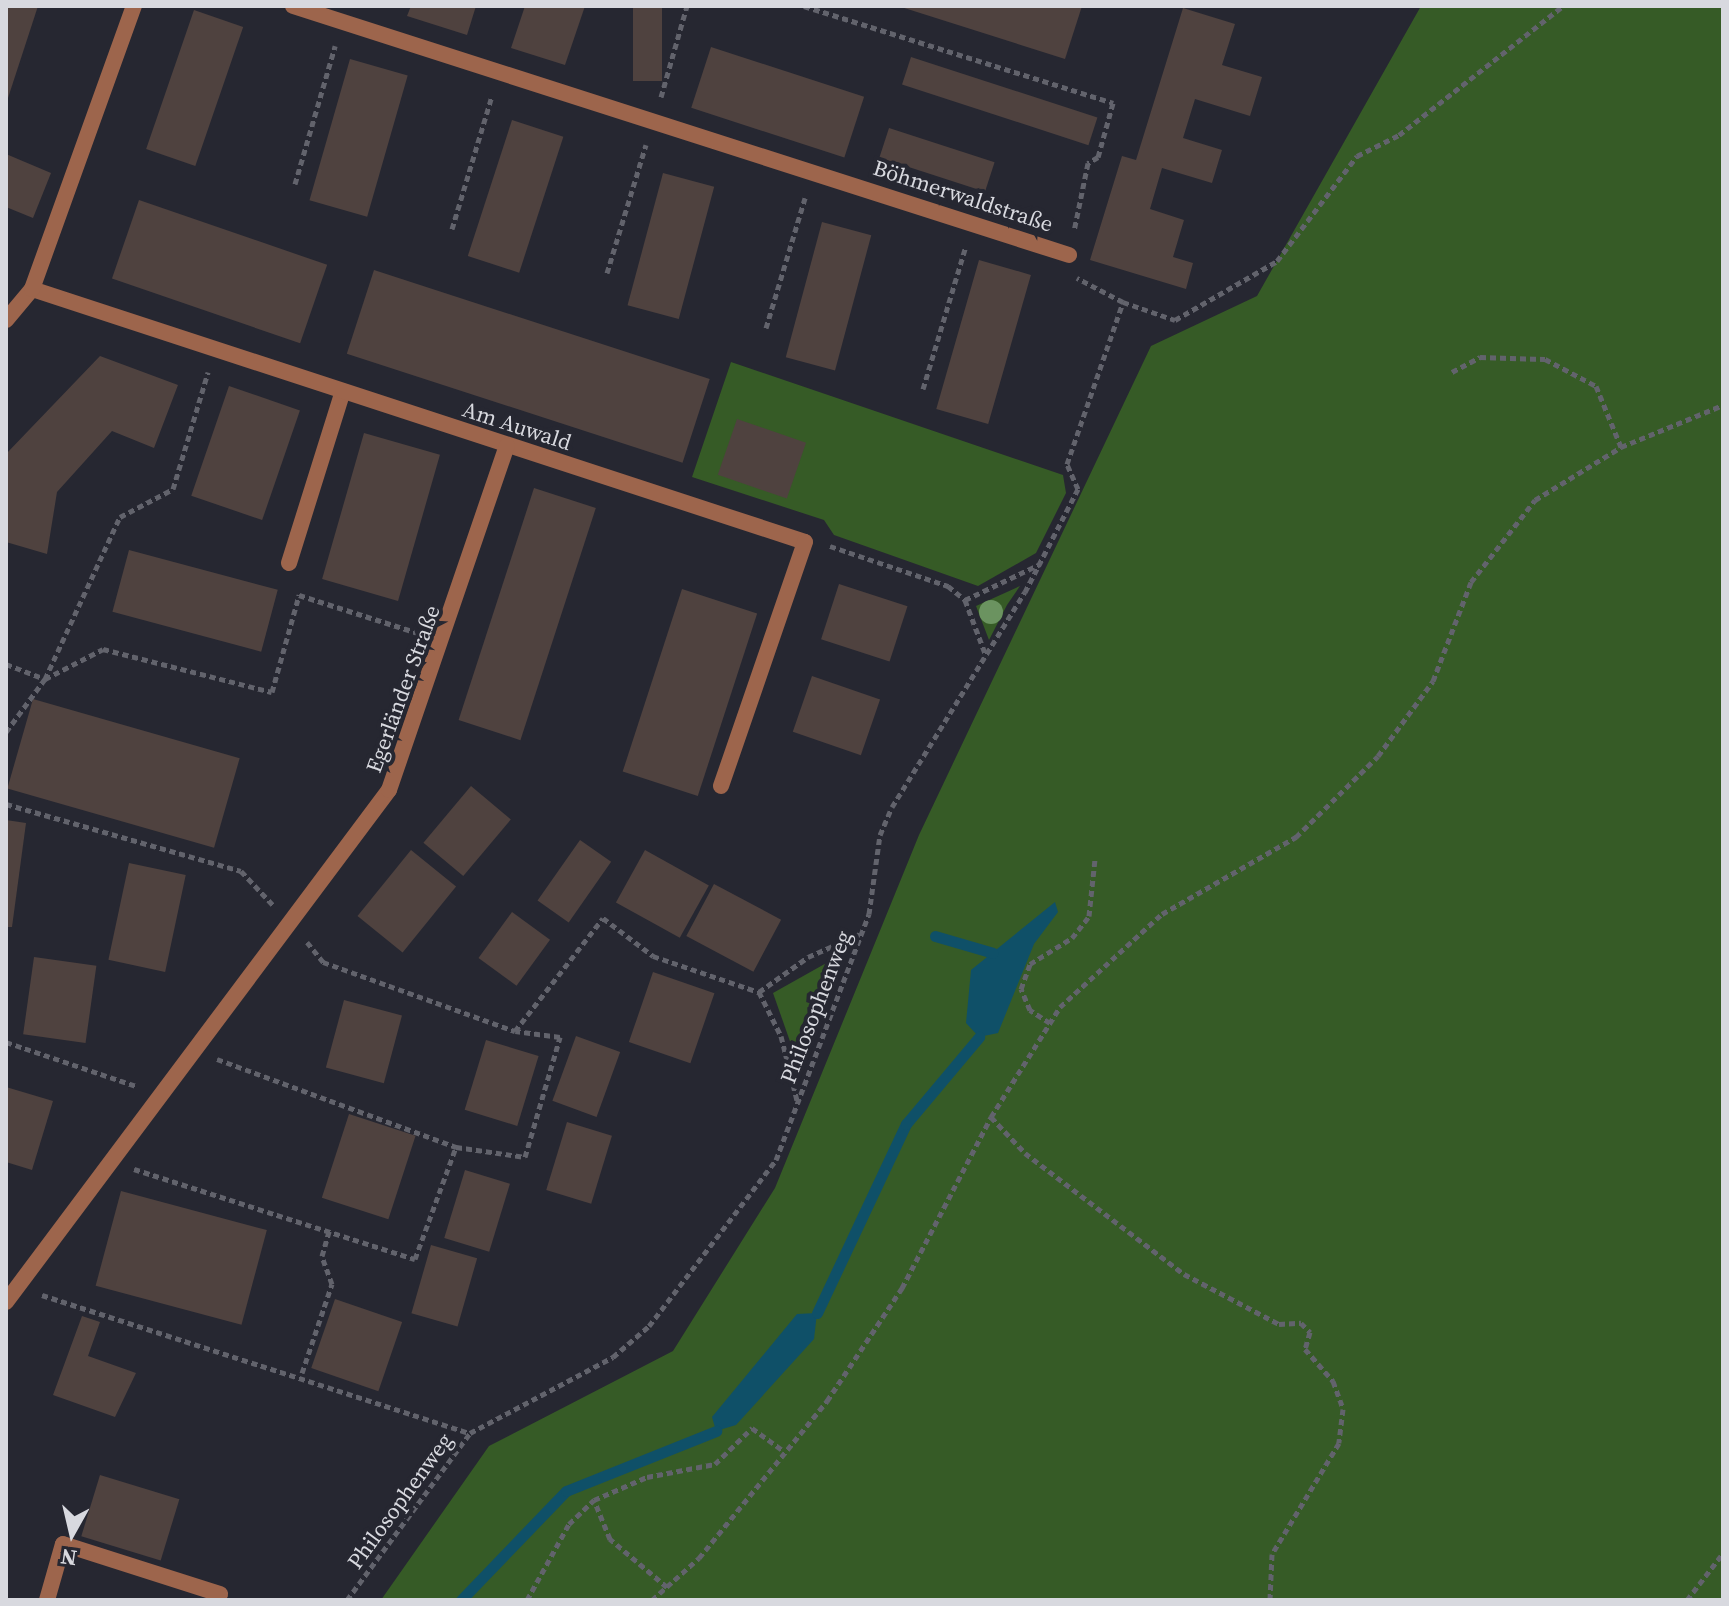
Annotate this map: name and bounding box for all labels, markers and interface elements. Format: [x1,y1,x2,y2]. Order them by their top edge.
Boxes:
street label: Böhmerwaldstraße [870,154,1056,238]
street label: Am Auwald [459,396,575,456]
street label: Egerländer Straße [360,602,446,776]
street label: Philosophenweg [775,927,857,1087]
street label: Philosophenweg [342,1428,458,1574]
north arrow [32,1494,112,1574]
text: N [59,1542,79,1574]

